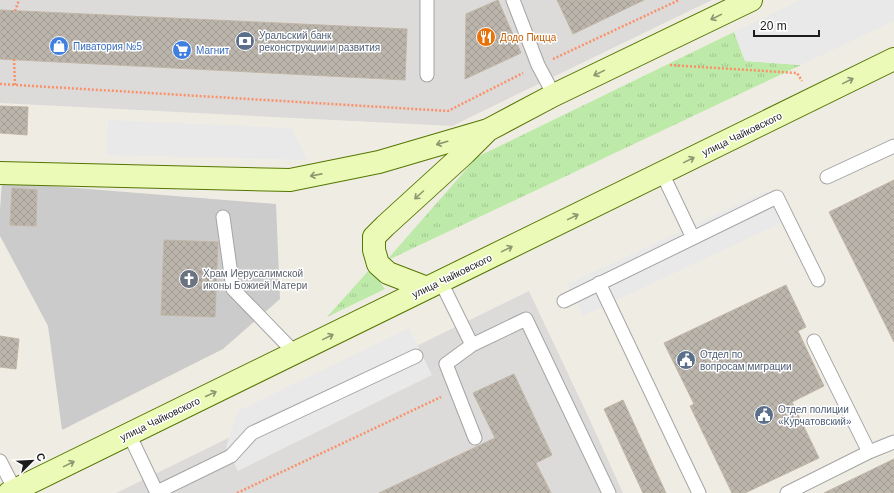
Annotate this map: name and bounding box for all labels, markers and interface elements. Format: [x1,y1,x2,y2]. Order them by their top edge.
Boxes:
scale bar [754,12,819,38]
one-way arrow [710,14,722,21]
text: 20 m [760,19,787,33]
restaurant icon: Додо Пицца [475,26,497,48]
bank icon: Уральский банк реконструкции и развития [234,30,256,52]
place label: Уральский банк реконструкции и развития [259,30,380,53]
place label: Додо Пицца [500,32,557,43]
shop icon: Пиватория №5 [48,35,70,57]
supermarket icon: Магнит [171,39,193,61]
place label: Пиватория №5 [73,41,142,52]
place label: Магнит [196,45,230,56]
one-way arrow [593,70,605,77]
one-way arrow [842,77,854,84]
street label: улица Чайковского [700,110,784,158]
one-way arrow [436,140,449,147]
one-way arrow [683,156,695,163]
one-way arrow [310,171,323,179]
one-way arrow [415,190,425,199]
one-way arrow [566,213,578,220]
one-way arrow [501,245,513,252]
street label: улица Чайковского [410,252,494,300]
church icon: Храм Иерусалимской иконы Божией Матери [178,268,200,290]
place label: Храм Иерусалимской иконы Божией Матери [203,268,307,291]
one-way arrow [321,333,333,340]
public building icon: Отдел по вопросам миграции [675,349,697,371]
place label: Отдел по вопросам миграции [700,349,792,372]
one-way arrow [204,390,216,397]
street label: улица Чайковского [118,395,202,443]
public building icon: Отдел полиции «Курчатовский» [753,404,775,426]
place label: Отдел полиции «Курчатовский» [778,404,852,427]
north arrow [12,441,52,481]
text: С [34,451,48,463]
one-way arrow [63,459,75,467]

